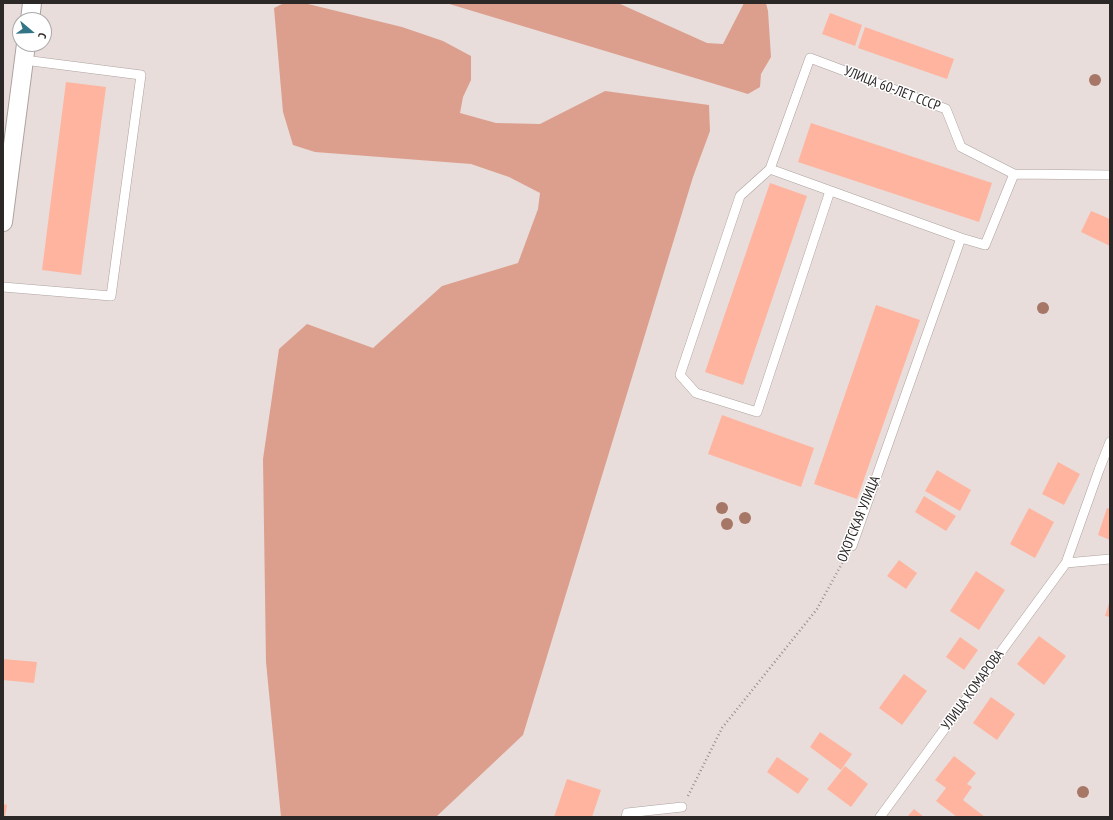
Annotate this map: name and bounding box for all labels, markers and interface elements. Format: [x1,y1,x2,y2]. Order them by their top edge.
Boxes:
north arrow [12,12,52,52]
text: С [35,31,50,40]
street label: УЛИЦА 60-ЛЕТ СССР [841,63,943,115]
street label: ОХОТСКАЯ УЛИЦА [834,473,884,565]
street label: УЛИЦА КОМАРОВА [938,647,1008,733]

